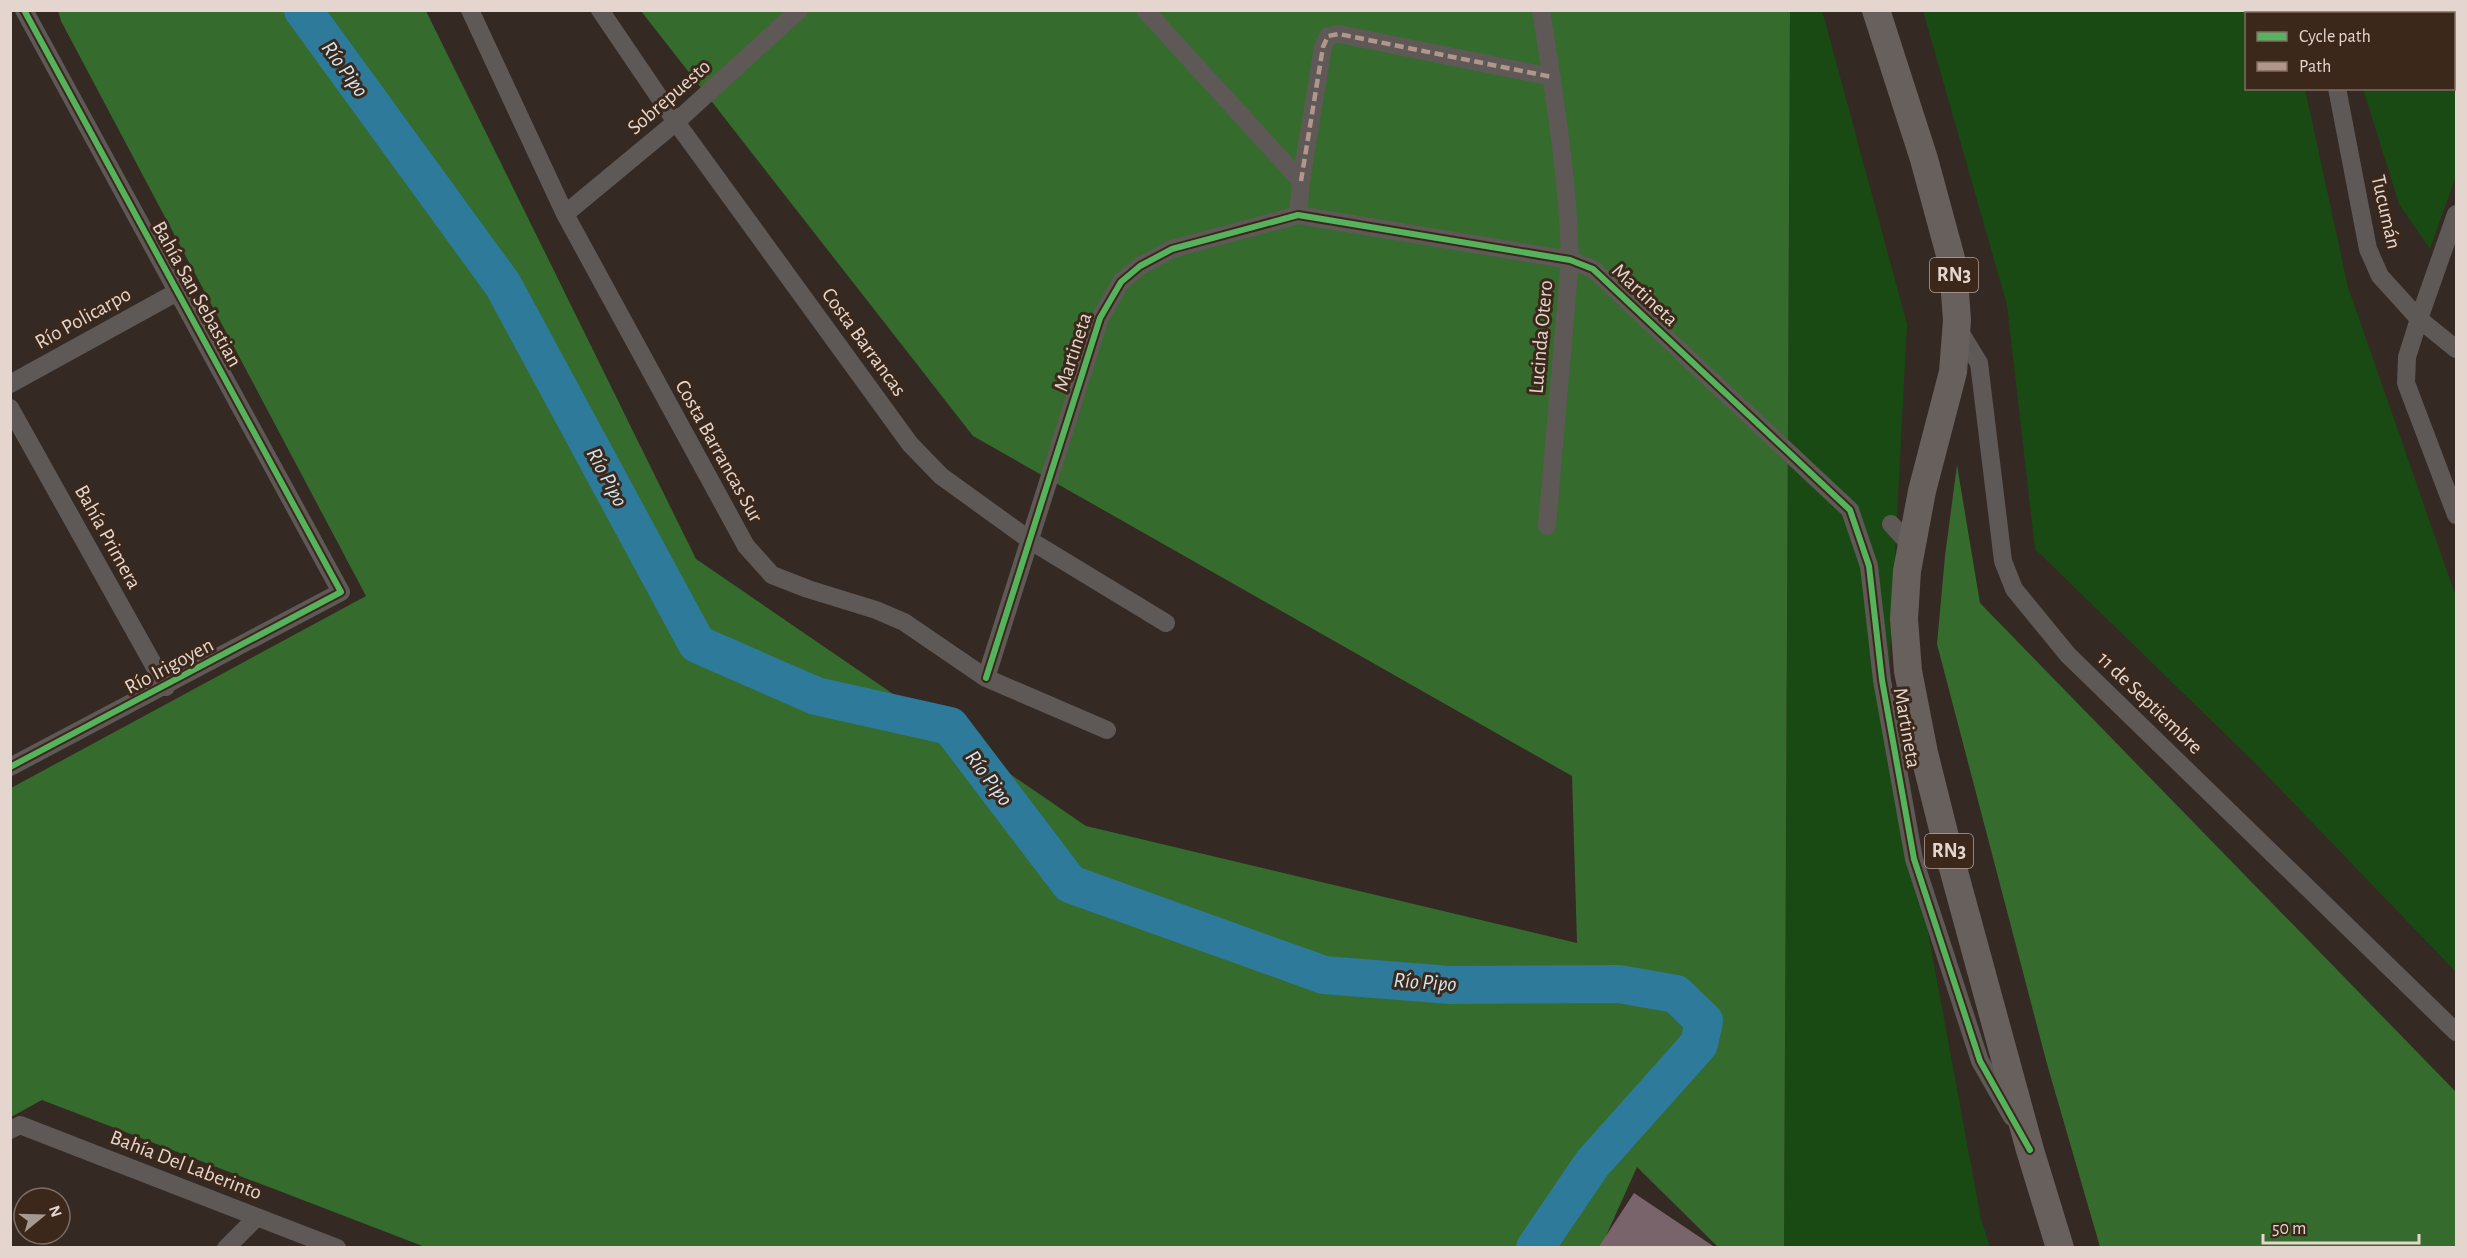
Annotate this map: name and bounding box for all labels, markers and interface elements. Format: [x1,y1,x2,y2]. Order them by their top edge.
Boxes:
legend [2245,12,2455,90]
text: Cycle path [2299,28,2371,46]
water label: Río Pipo [317,37,372,102]
street label: Sobrepuesto [623,55,715,139]
text: Path [2299,58,2331,76]
street label: Tucumán [2367,173,2405,251]
street label: Bahía San Sebastian [148,218,246,370]
road number: RN3 [1930,258,1978,292]
street label: Martineta [1608,260,1682,331]
street label: Lucinda Otero [1526,279,1556,395]
street label: Río Policarpo [31,283,135,353]
street label: Costa Barrancas [818,284,910,400]
street label: Martineta [1050,310,1096,394]
street label: Costa Barrancas Sur [671,376,767,526]
water label: Río Pipo [582,444,632,511]
street label: Bahía Primera [71,481,145,593]
street label: Río Irigoyen [121,634,217,698]
street label: 11 de Septiembre [2093,648,2207,758]
street label: Martineta [1890,686,1924,770]
water label: Río Pipo [960,746,1017,810]
road number: RN3 [1925,834,1973,868]
water label: Río Pipo [1393,969,1457,996]
street label: Bahía Del Laberinto [107,1126,265,1204]
north arrow [12,1186,72,1246]
text: N [46,1204,65,1219]
scale bar [2263,1207,2419,1245]
text: 50 m [2272,1220,2306,1238]

